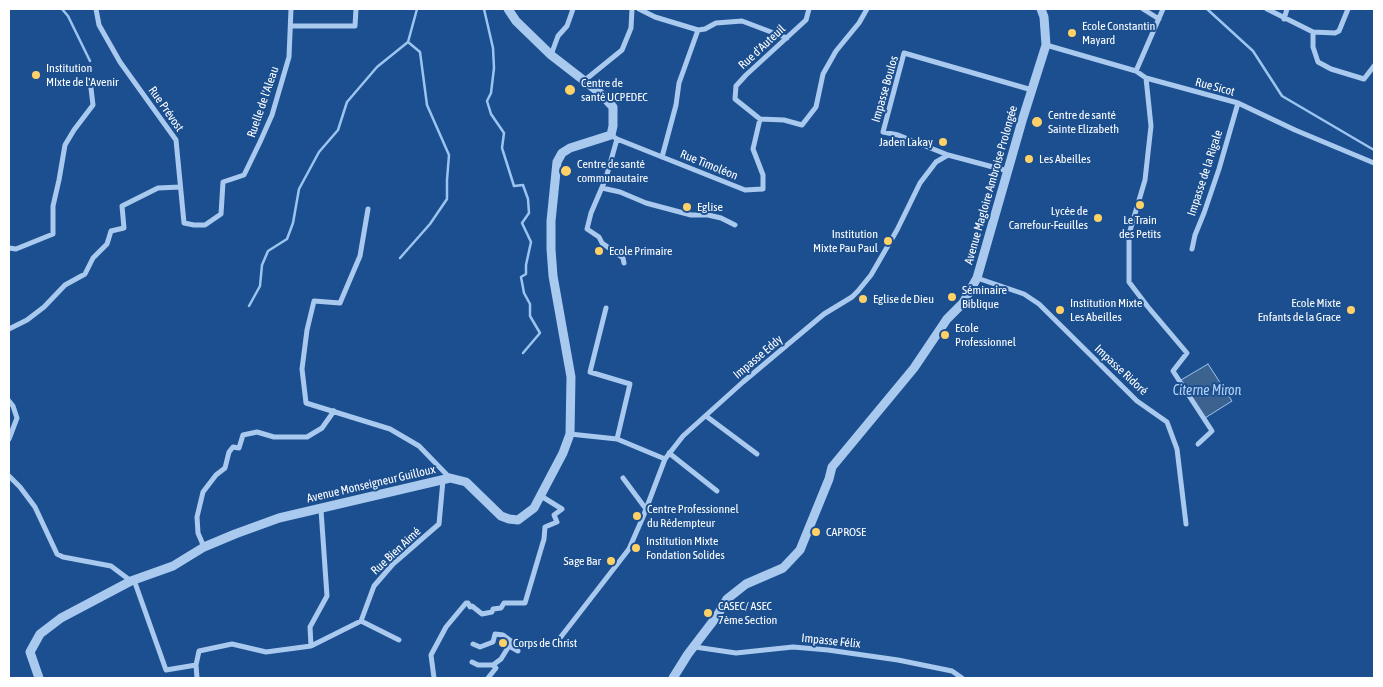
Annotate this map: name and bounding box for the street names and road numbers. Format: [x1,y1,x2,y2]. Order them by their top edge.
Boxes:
street label: Rue d'Auteuil [736,22,788,72]
street label: Impasse Boulos [869,54,901,124]
street label: Ruelle de l'Aleau [244,65,282,139]
street label: Rue Sicot [1194,75,1236,99]
street label: Rue Prévost [145,84,187,134]
street label: Avenue Magloire Ambroise Prolongée [961,104,1021,266]
street label: Impasse de la Rigale [1184,128,1226,218]
street label: Rue Timoléon [678,147,740,183]
street label: Impasse Eddy [730,332,786,382]
street label: Impasse Ridoré [1091,342,1151,398]
street label: Avenue Monseigneur Guilloux [305,462,437,506]
street label: Rue Bien Aimé [368,524,424,578]
street label: Impasse Félix [801,631,861,651]

